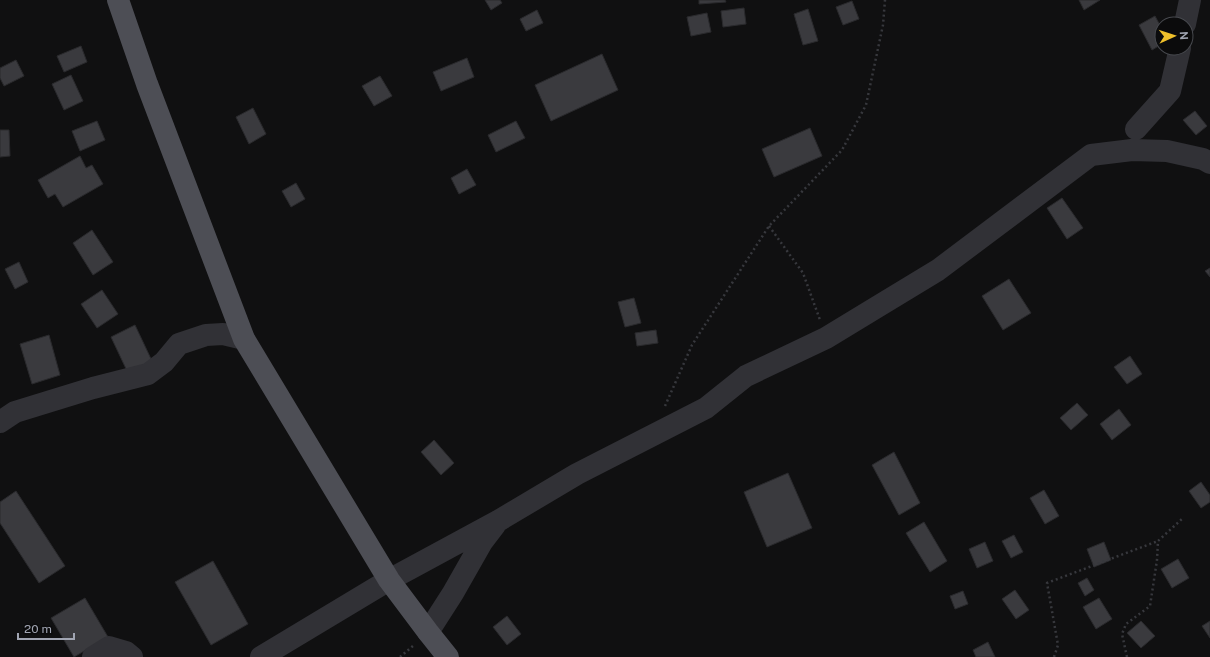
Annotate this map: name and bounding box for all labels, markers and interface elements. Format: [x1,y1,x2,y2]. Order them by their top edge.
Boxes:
north arrow [1154,16,1194,56]
text: N [1178,31,1190,40]
scale bar [18,615,74,641]
text: 20 m [24,622,52,636]

